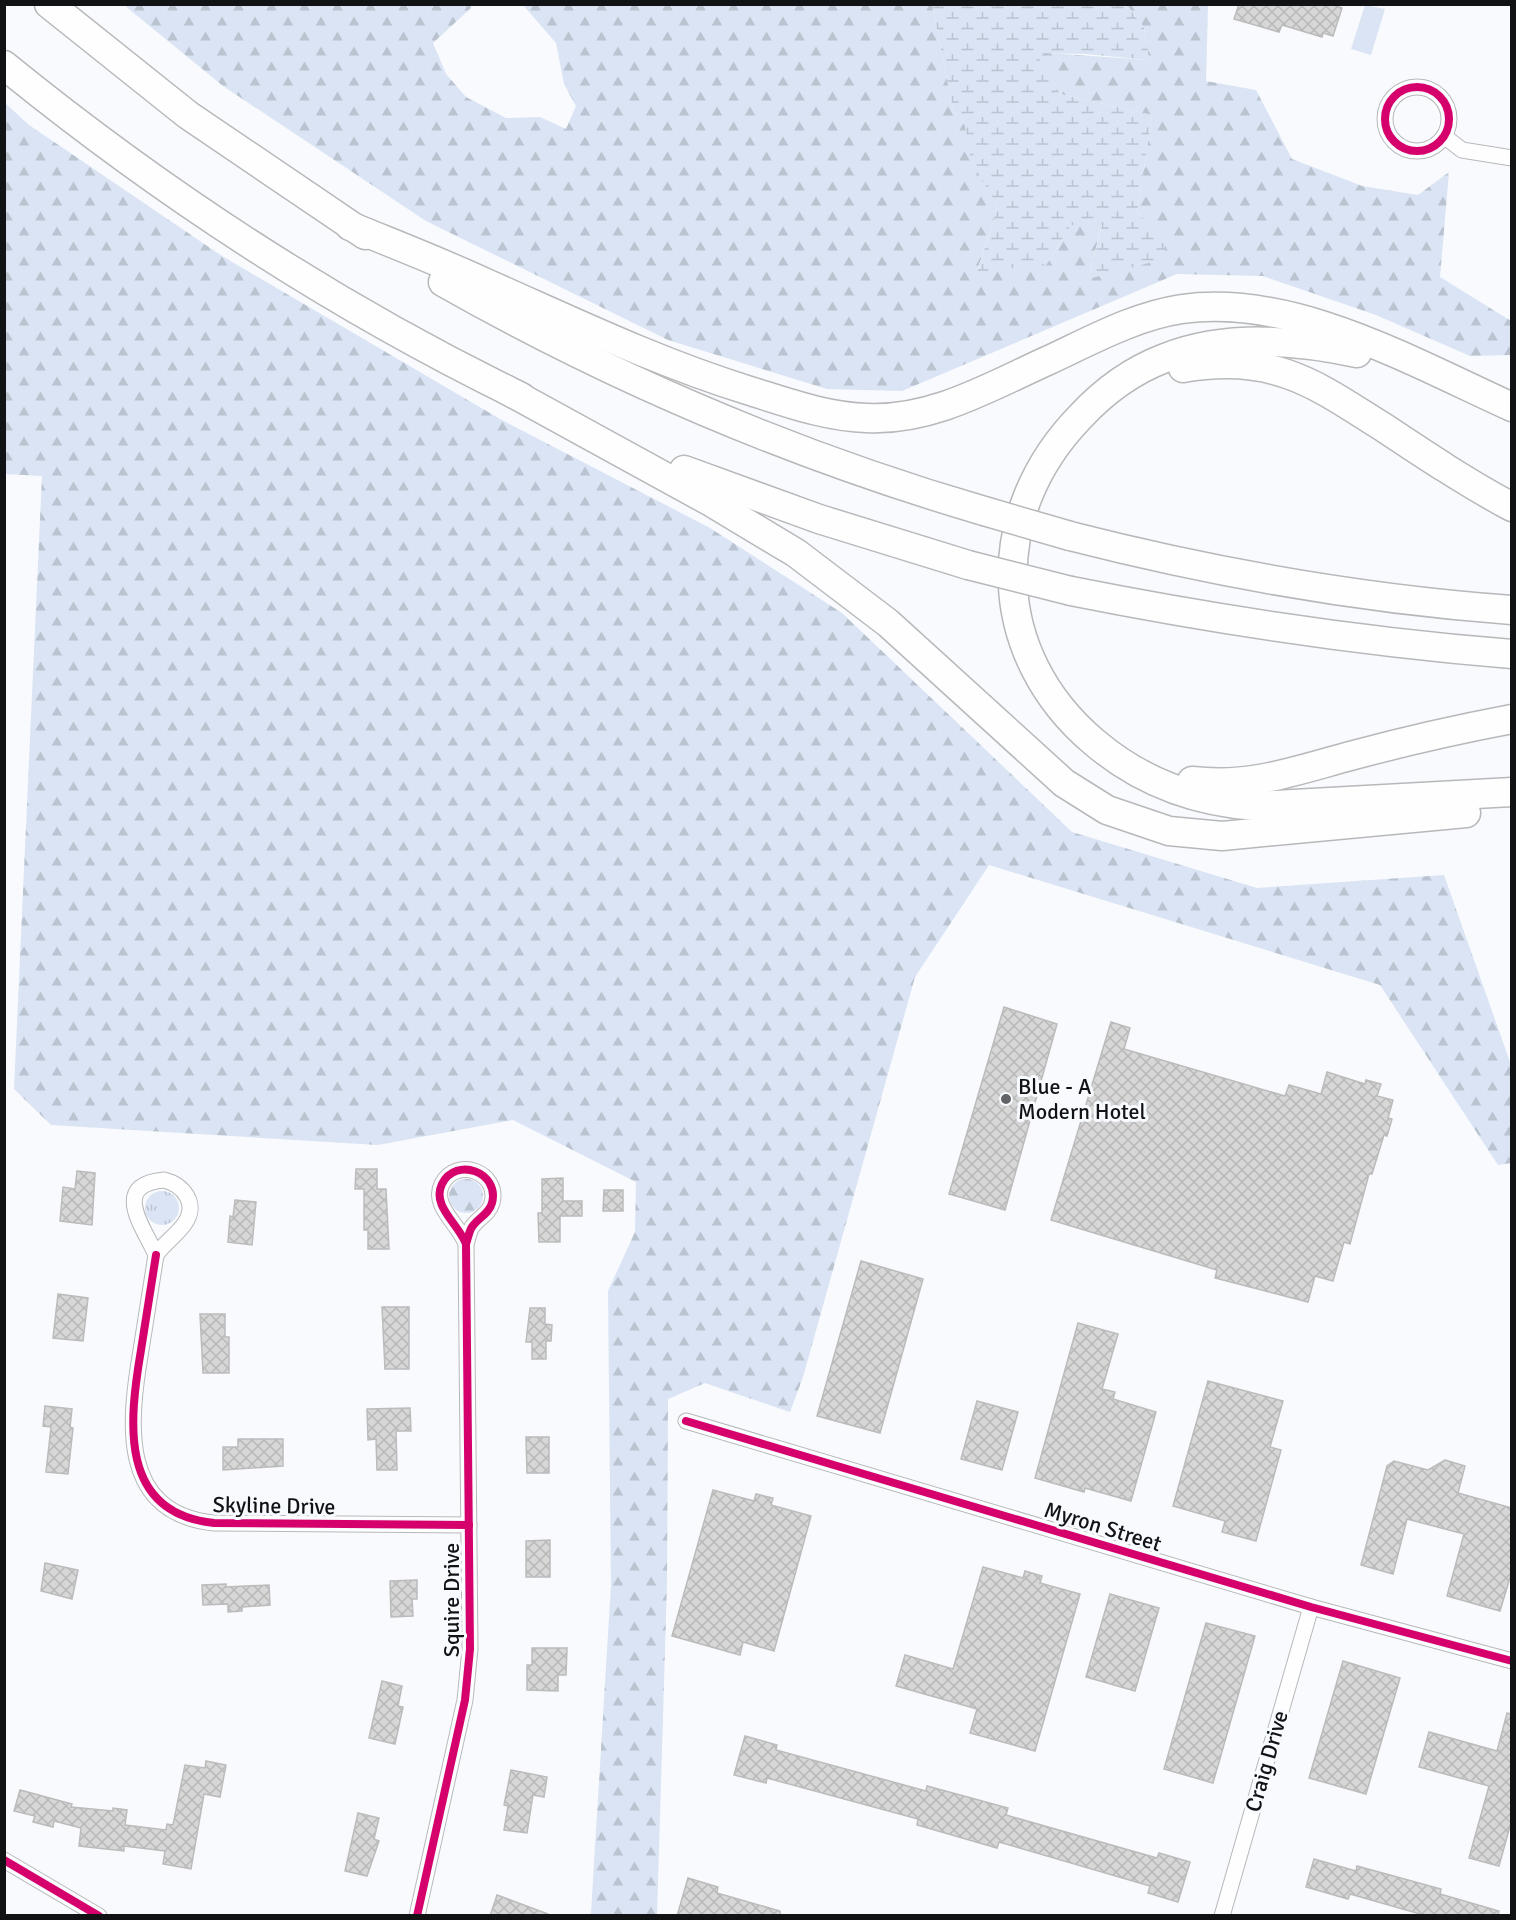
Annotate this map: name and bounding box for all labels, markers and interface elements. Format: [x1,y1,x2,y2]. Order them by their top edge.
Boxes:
place label: Blue - A Modern Hotel [1018,1073,1146,1125]
marker: Blue - A Modern Hotel [999,1092,1013,1106]
street label: Skyline Drive [212,1491,336,1520]
street label: Myron Street [1041,1496,1165,1557]
street label: Squire Drive [438,1543,465,1657]
street label: Craig Drive [1239,1707,1294,1815]

